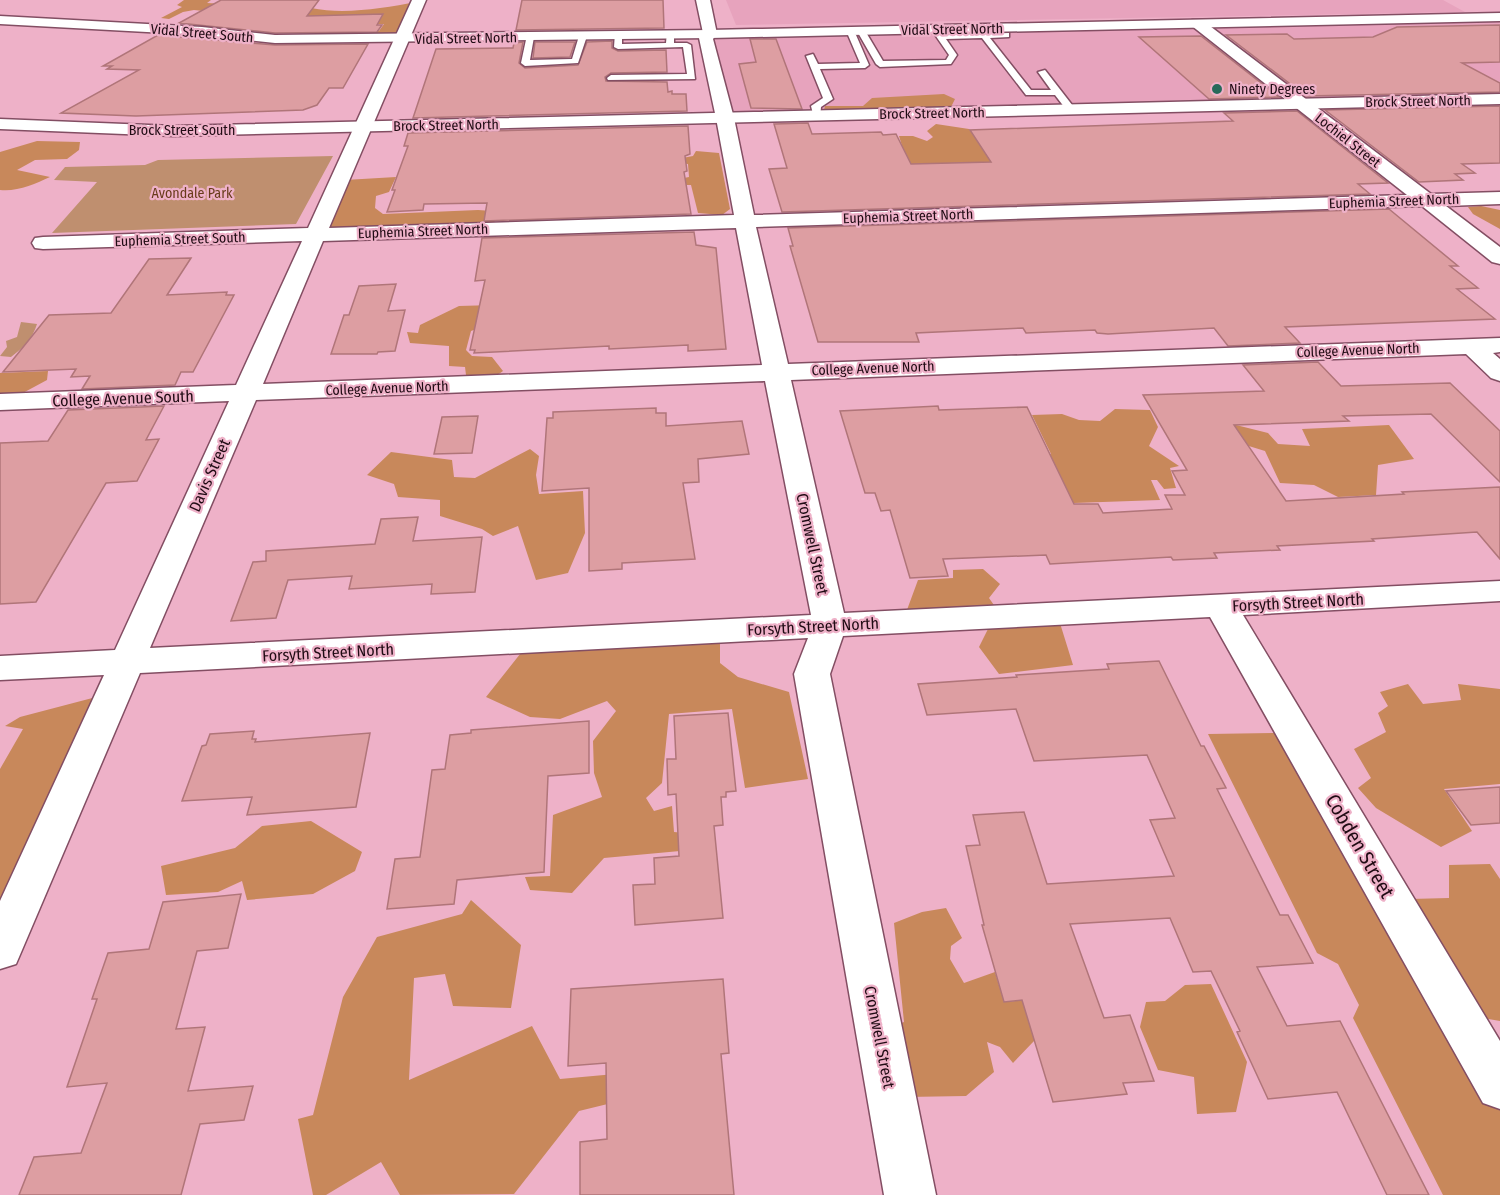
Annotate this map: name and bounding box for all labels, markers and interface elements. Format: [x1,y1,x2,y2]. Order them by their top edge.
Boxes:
street label: Vidal Street North [901,20,1003,39]
street label: Vidal Street South [150,21,254,46]
street label: Vidal Street North [415,29,517,48]
place label: Ninety Degrees [1229,81,1315,98]
marker: Ninety Degrees [1210,82,1224,96]
street label: Brock Street North [1365,92,1471,111]
street label: Brock Street North [879,104,985,123]
street label: Lochiel Street [1312,110,1384,172]
street label: Brock Street North [393,116,499,135]
street label: Brock Street South [129,122,235,139]
park label: Avondale Park [151,185,233,202]
street label: Euphemia Street North [1329,191,1459,212]
street label: Euphemia Street North [843,206,973,227]
street label: Euphemia Street North [358,221,488,242]
street label: Euphemia Street South [114,229,246,250]
street label: College Avenue North [1296,340,1420,361]
street label: College Avenue North [811,358,935,379]
street label: College Avenue North [325,378,449,399]
street label: College Avenue South [52,387,194,410]
street label: Davis Street [185,435,234,515]
street label: Cromwell Street [792,491,833,598]
street label: Forsyth Street North [1232,590,1364,615]
street label: Forsyth Street North [747,614,879,639]
street label: Forsyth Street North [262,640,394,665]
street label: Cobden Street [1321,790,1400,903]
street label: Cromwell Street [860,984,899,1091]

